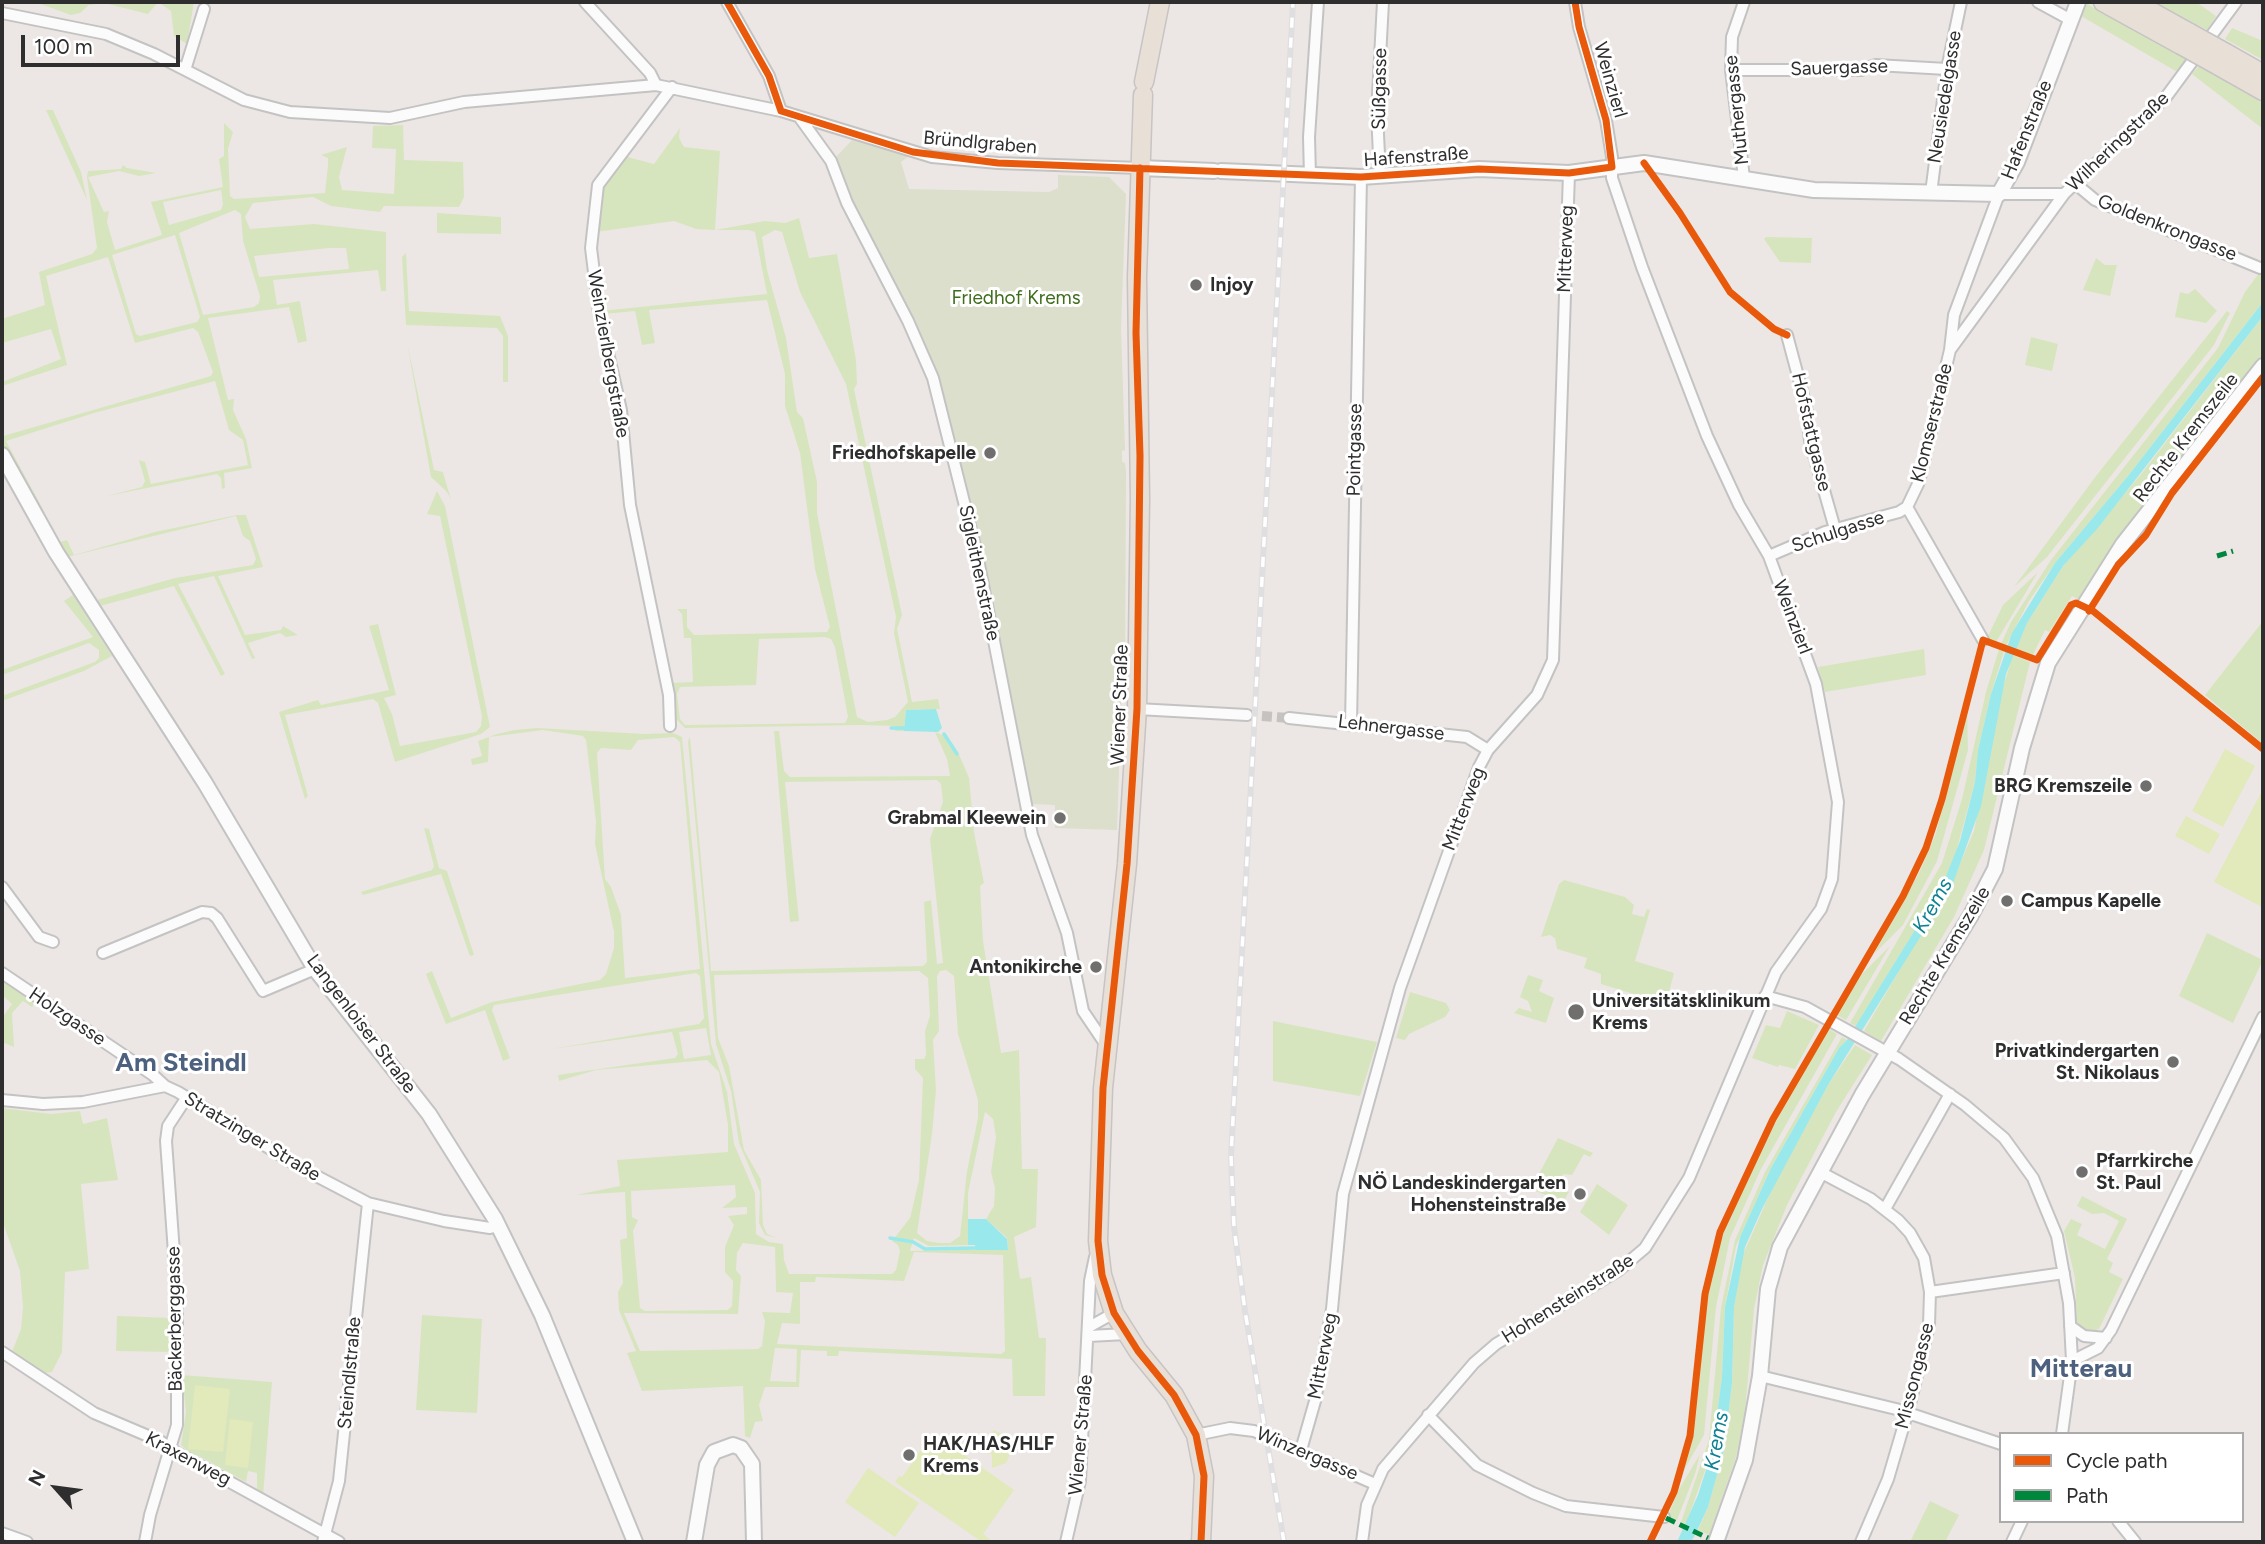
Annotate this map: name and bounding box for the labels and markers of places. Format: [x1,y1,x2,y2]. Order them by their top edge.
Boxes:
place label: Injoy [1210,274,1253,296]
marker: Injoy [1188,277,1204,293]
place label: Friedhofskapelle [832,442,976,464]
marker: Friedhofskapelle [982,445,998,461]
place label: BRG Kremszeile [1994,775,2132,797]
marker: BRG Kremszeile [2138,778,2154,794]
place label: Grabmal Kleewein [888,807,1046,829]
marker: Grabmal Kleewein [1052,810,1068,826]
place label: Campus Kapelle [2021,890,2161,912]
marker: Campus Kapelle [1999,893,2015,909]
place label: Antonikirche [969,956,1082,978]
marker: Antonikirche [1088,959,1104,975]
place label: Universitätsklinikum Krems [1592,990,1770,1034]
marker: Universitätsklinikum Krems [1566,1002,1586,1022]
place label: Privatkindergarten St. Nikolaus [1995,1040,2159,1084]
marker: Privatkindergarten St. Nikolaus [2165,1054,2181,1070]
place label: Pfarrkirche St. Paul [2096,1150,2193,1194]
marker: Pfarrkirche St. Paul [2074,1164,2090,1180]
place label: NÖ Landeskindergarten Hohensteinstraße [1357,1172,1566,1216]
marker: NÖ Landeskindergarten Hohensteinstraße [1572,1186,1588,1202]
place label: HAK/HAS/HLF Krems [923,1433,1054,1477]
marker: HAK/HAS/HLF Krems [901,1447,917,1463]

